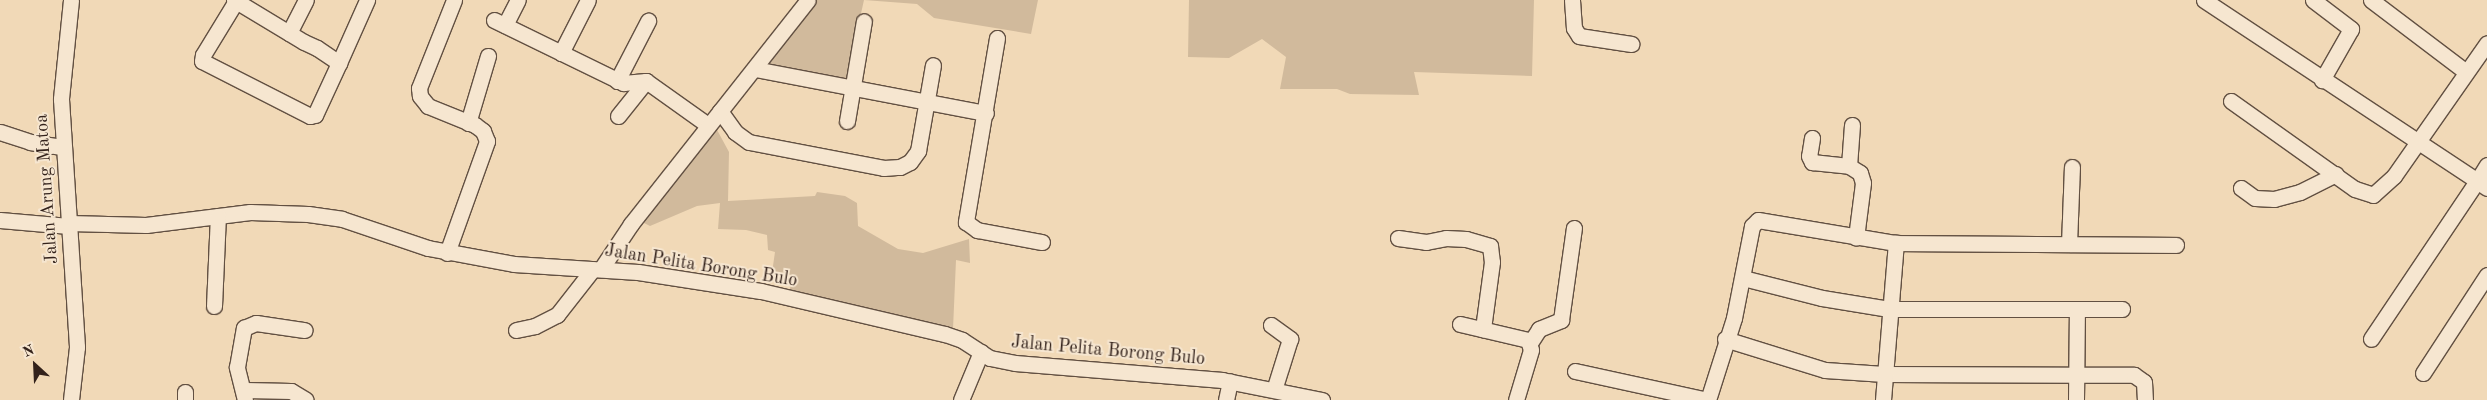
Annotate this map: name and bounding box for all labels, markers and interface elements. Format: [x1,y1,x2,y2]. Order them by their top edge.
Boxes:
street label: Jalan Arung Matoa [31,113,63,265]
street label: Jalan Pelita Borong Bulo [603,240,799,292]
street label: Jalan Pelita Borong Bulo [1010,332,1206,370]
north arrow [10,340,60,390]
text: N [21,343,36,360]

